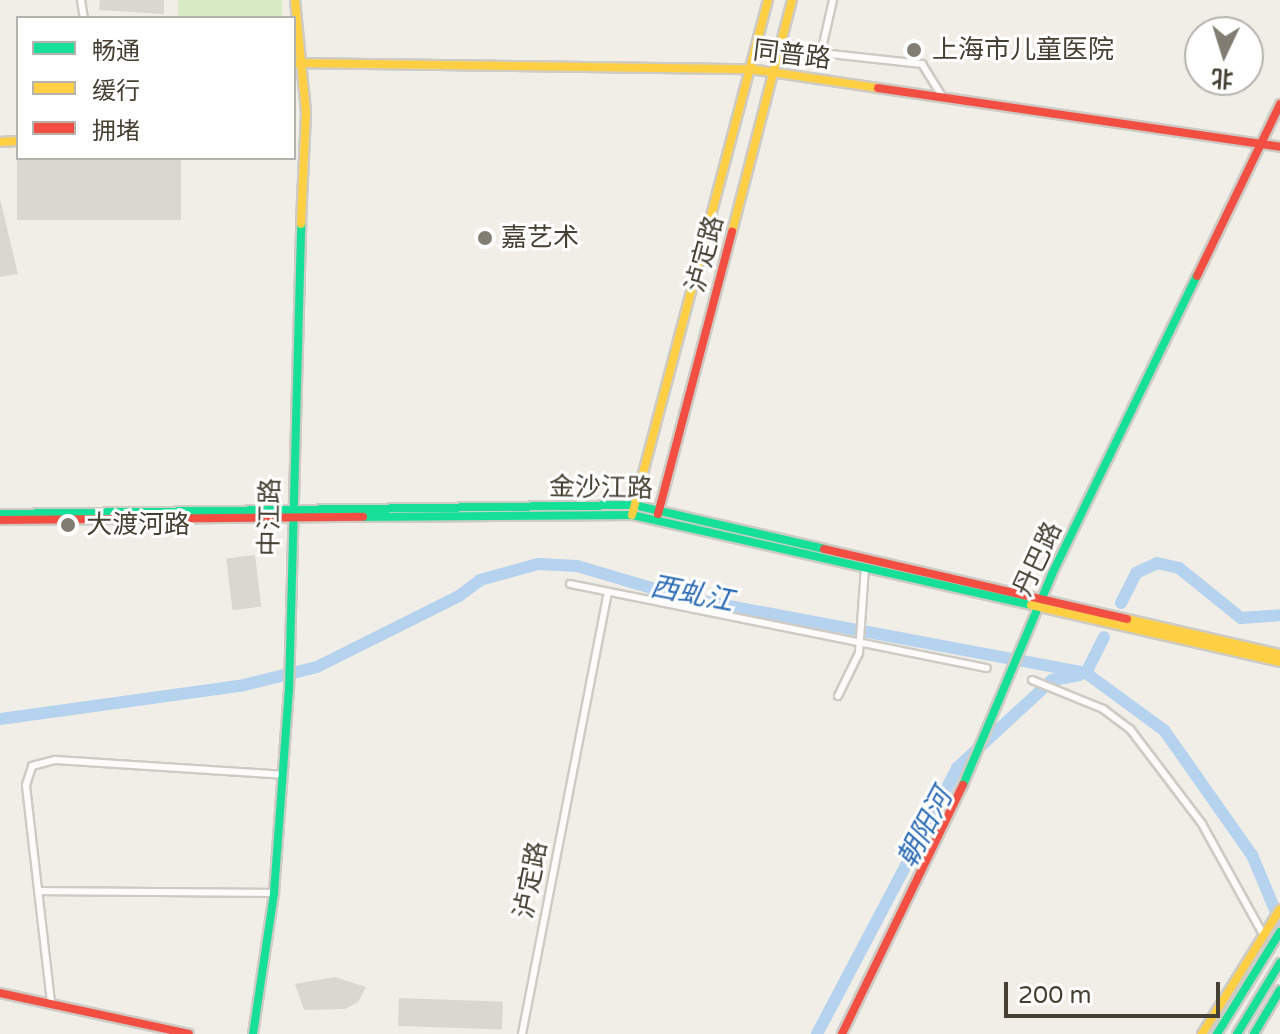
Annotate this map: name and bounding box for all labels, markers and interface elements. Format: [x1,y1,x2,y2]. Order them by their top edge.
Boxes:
legend [16,16,296,160]
north arrow [1184,16,1264,96]
place label: 上海市儿童医院 [932,34,1114,66]
street label: 同普路 [751,35,833,75]
text: 畅通 [92,37,140,66]
marker: 上海市儿童医院 [903,39,925,61]
text: 北 [1211,64,1234,92]
text: 缓行 [92,77,140,106]
text: 拥堵 [92,117,140,146]
street label: 泸定路 [680,212,730,296]
place label: 嘉艺术 [501,222,579,254]
marker: 嘉艺术 [476,229,494,247]
street label: 金沙江路 [549,471,653,505]
street label: 中江路 [254,478,286,556]
place label: 大渡河路 [86,509,190,541]
marker: 大渡河路 [57,514,79,536]
street label: 丹巴路 [1007,517,1069,601]
water label: 西虬江 [648,569,736,619]
water label: 朝阳河 [890,783,960,873]
street label: 泸定路 [508,839,554,921]
scale bar [1008,966,1224,1016]
text: 200 m [1018,981,1092,1010]

